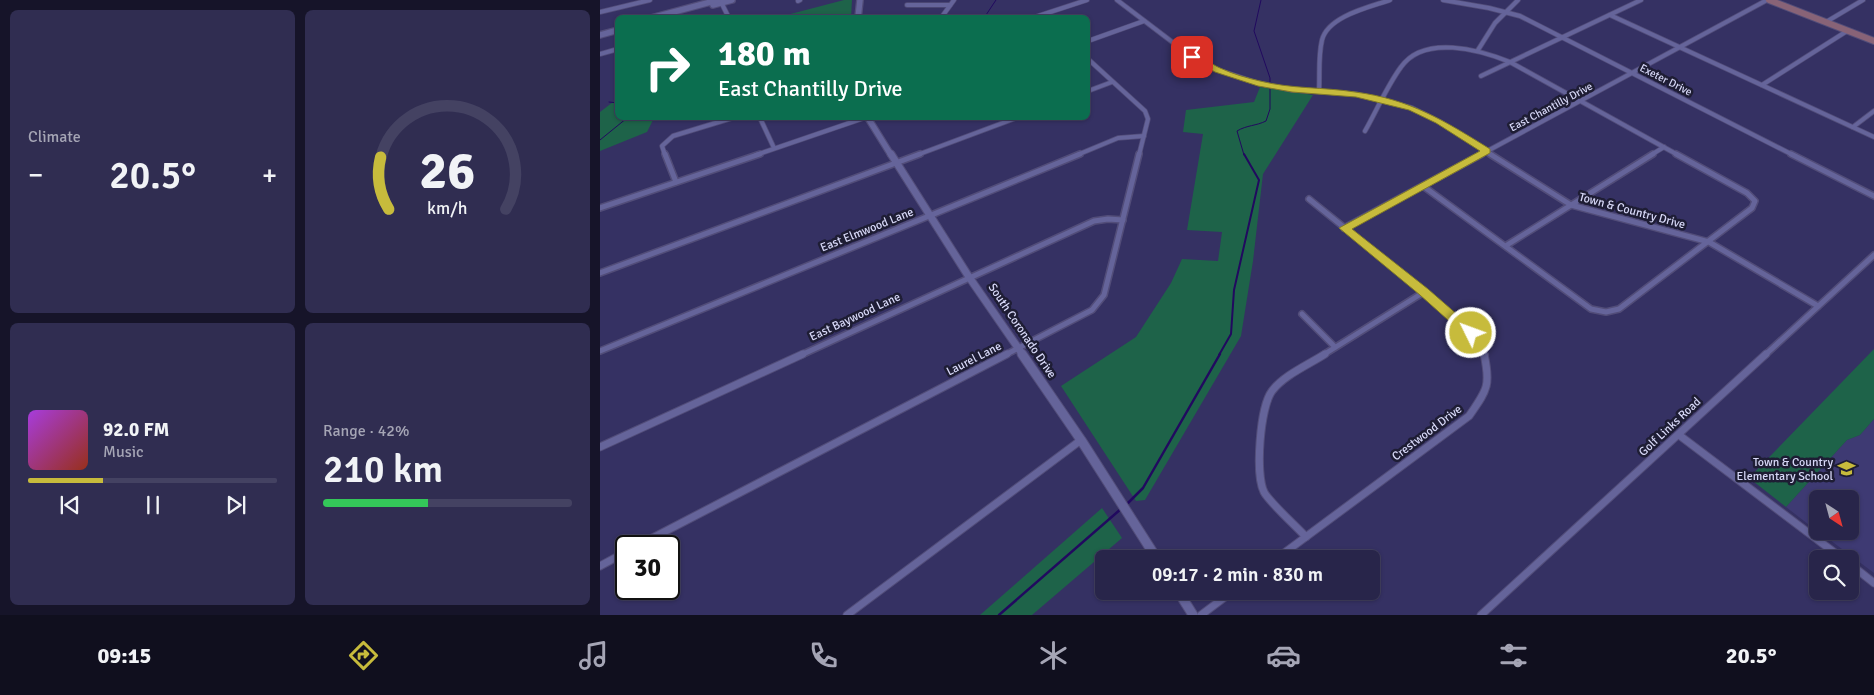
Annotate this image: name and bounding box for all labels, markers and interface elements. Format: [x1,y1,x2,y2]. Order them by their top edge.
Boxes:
text: 180 m [718,32,811,75]
icon: right [635,35,700,100]
pin [1171,36,1213,78]
icon: arrive [1178,43,1206,71]
street label: Exeter Drive [1638,61,1694,99]
text: East Chantilly Drive [718,75,903,102]
street label: East Chantilly Drive [1507,80,1595,134]
text: Climate [28,127,81,147]
text: 26 [419,139,476,203]
text: 20.5° [109,152,196,199]
text: − [28,158,43,192]
text: + [262,158,277,192]
street label: Town & Country Drive [1577,190,1687,232]
text: km/h [427,197,468,219]
street label: East Elmwood Lane [818,204,916,256]
street label: South Coronado Drive [985,281,1059,381]
street label: East Baywood Lane [807,289,903,345]
position arrow [1444,306,1496,358]
street label: Laurel Lane [944,339,1004,379]
street label: Golf Links Road [1636,394,1704,460]
street label: Crestwood Drive [1389,402,1465,464]
text: 92.0 FM [103,418,169,442]
text: Range · 42% [323,421,409,441]
text: Music [103,442,144,462]
text: 210 km [323,446,443,493]
place label: Town & Country Elementary School [1737,455,1833,484]
school or university icon: Town & Country Elementary School [1837,459,1857,479]
north arrow [1809,490,1859,540]
map controls [1809,490,1859,600]
icon: previous [56,491,84,519]
icon: pause [139,491,167,519]
icon: next [222,491,250,519]
speed limit sign: 30 [615,535,680,600]
button: search [1809,550,1859,600]
text: 09:17 · 2 min · 830 m [1152,563,1323,587]
icon: directions [346,638,381,673]
icon: music [576,638,611,673]
icon: phone [806,638,841,673]
icon: climate [1036,638,1071,673]
icon: car [1266,638,1301,673]
icon: filters [1496,638,1531,673]
text: 09:15 [97,642,151,669]
text: 20.5° [1726,642,1777,669]

